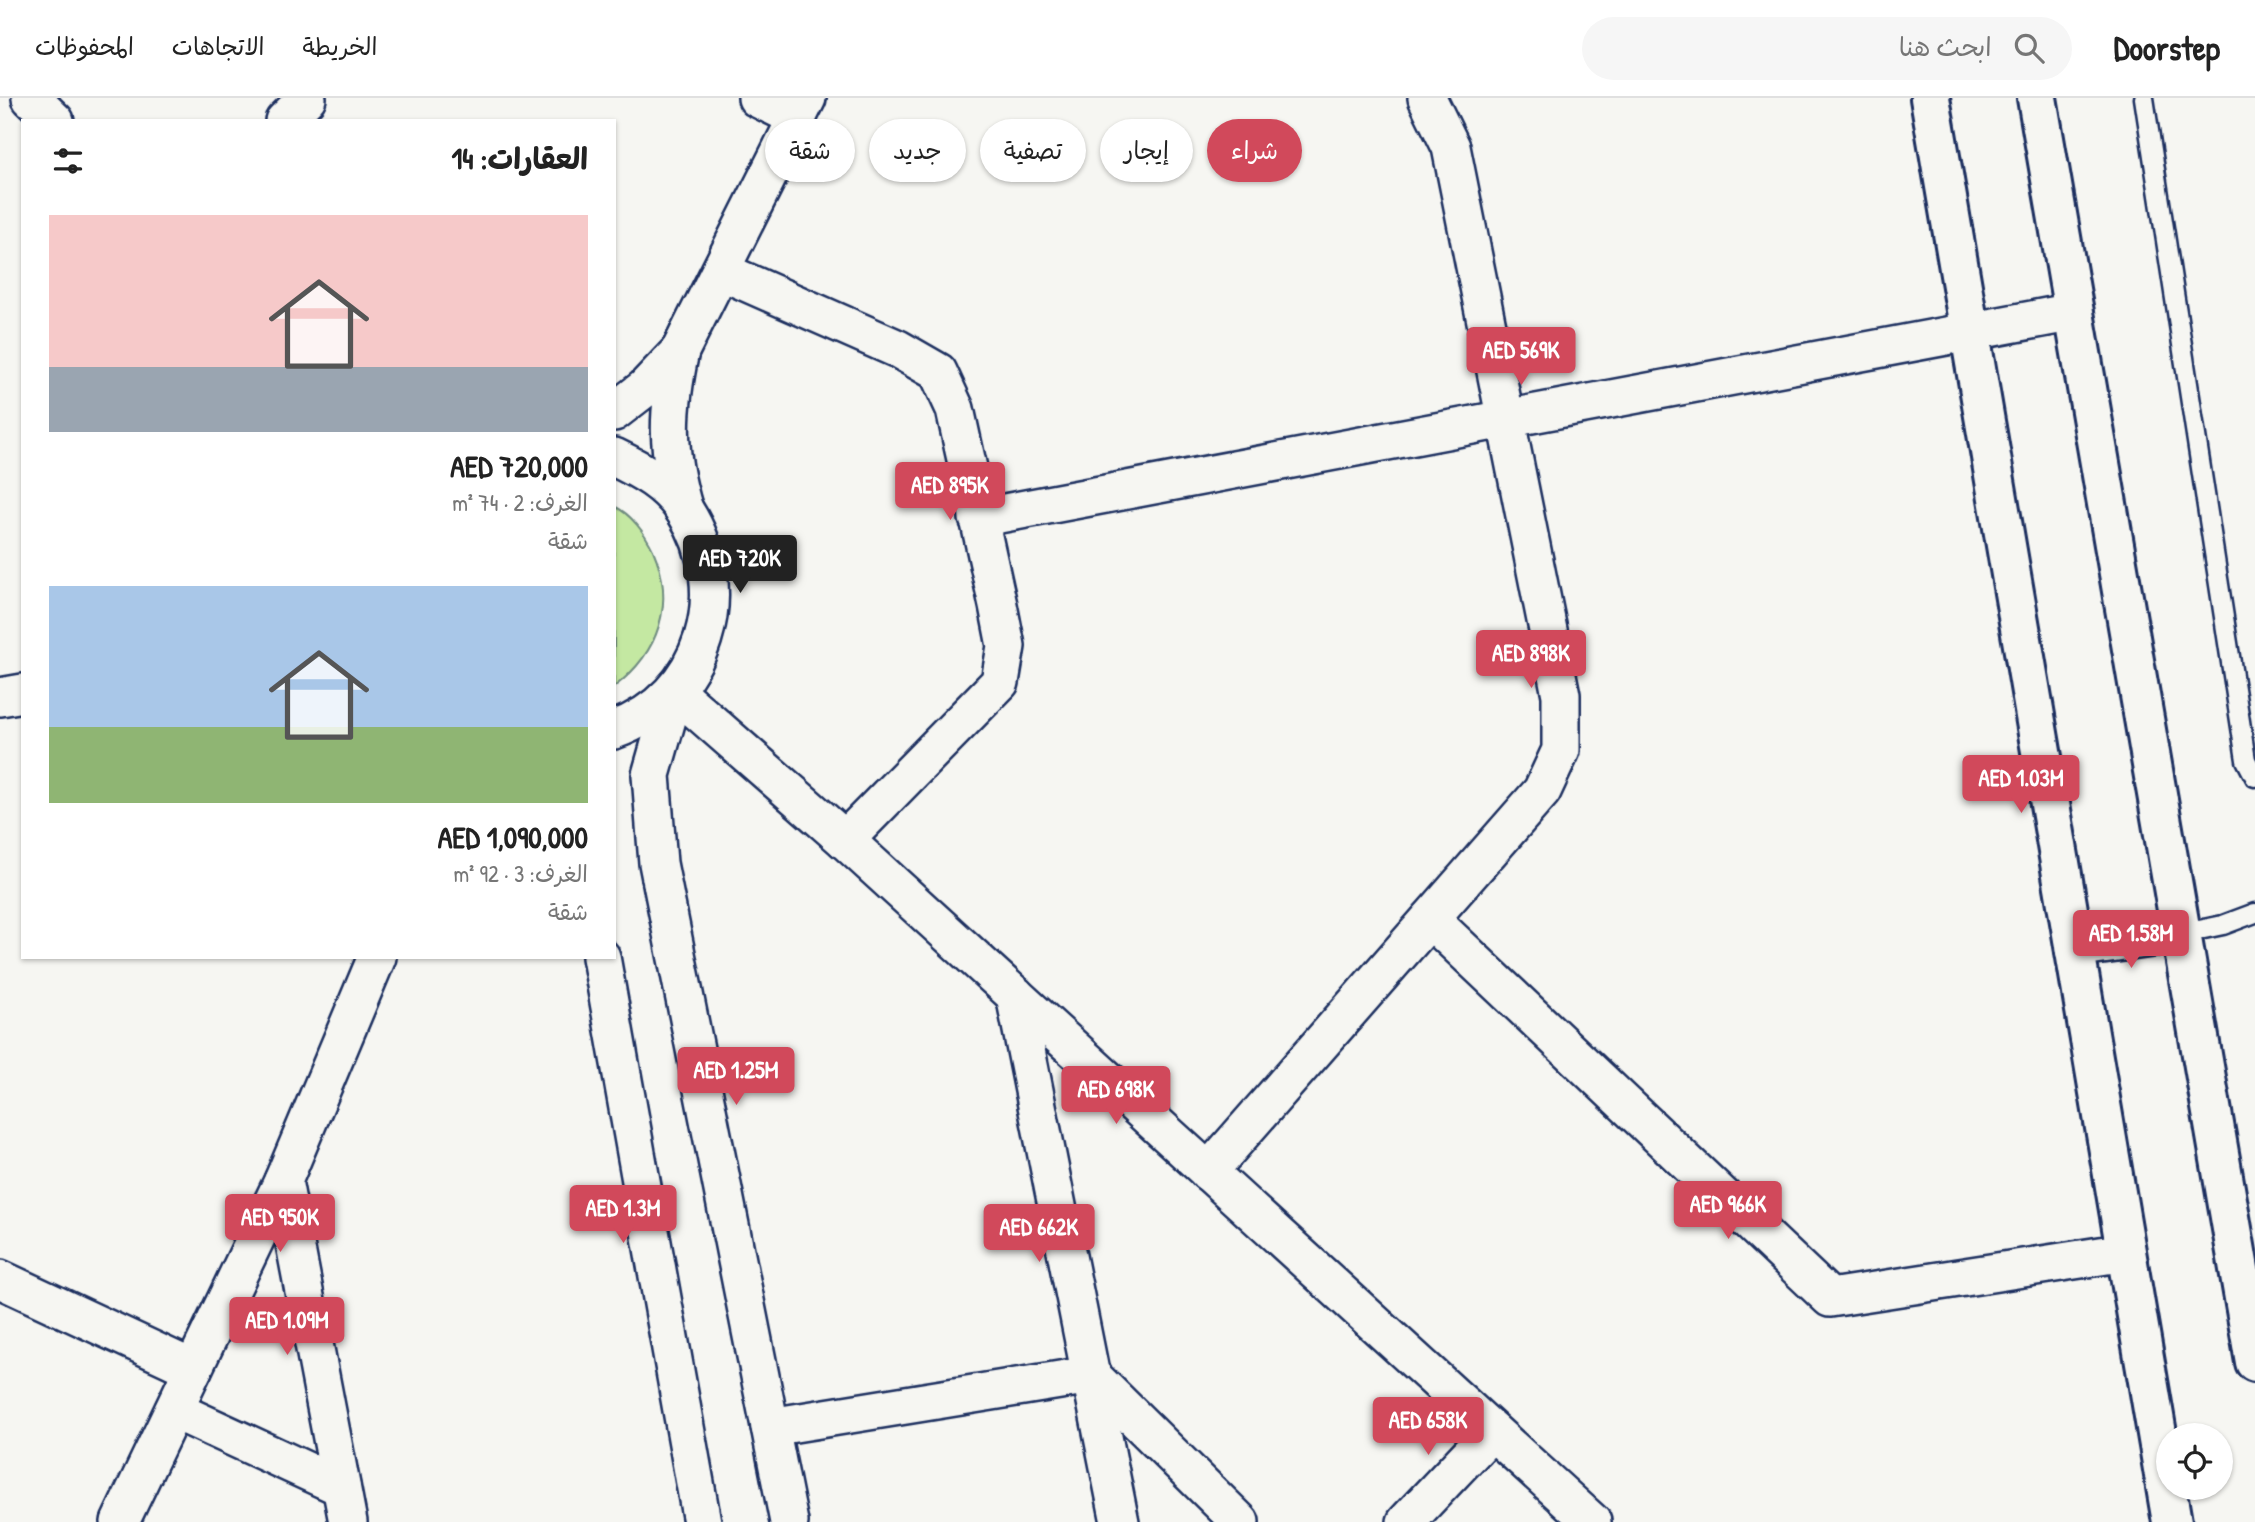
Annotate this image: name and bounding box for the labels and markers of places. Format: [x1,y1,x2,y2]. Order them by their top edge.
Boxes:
pin: AED 569K [1449,328,1593,387]
pin: AED 895K [878,462,1022,522]
pin: AED 720K [668,536,812,595]
pin: AED 898K [1459,630,1603,690]
pin: AED 1.03M [1941,756,2101,815]
pin: AED 1.58M [2051,910,2211,970]
pin: AED 1.25M [656,1048,816,1107]
pin: AED 698K [1044,1066,1188,1126]
pin: AED 966K [1656,1182,1800,1241]
pin: AED 1.3M [551,1186,695,1245]
pin: AED 950K [208,1194,352,1254]
pin: AED 662K [967,1204,1111,1264]
pin: AED 1.09M [207,1298,367,1357]
pin: AED 658K [1356,1398,1500,1457]

